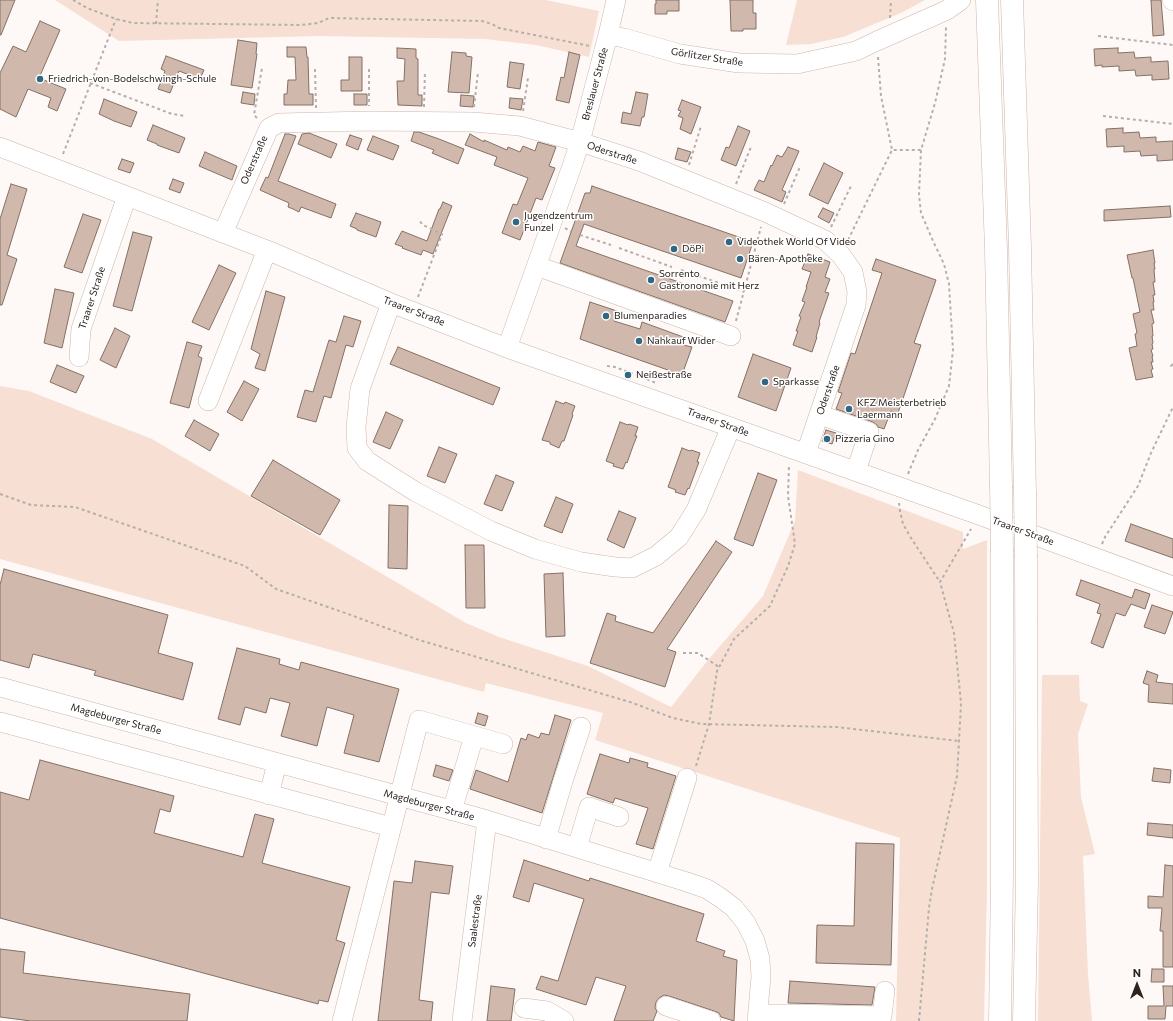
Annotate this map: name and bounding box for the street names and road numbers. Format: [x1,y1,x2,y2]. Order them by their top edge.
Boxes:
street label: Görlitzer Straße [670,45,744,69]
street label: Breslauer Straße [580,46,610,122]
street label: Oderstraße [238,134,270,186]
street label: Oderstraße [585,139,639,167]
street label: Traarer Straße [76,265,108,331]
street label: Traarer Straße [381,294,447,328]
street label: Oderstraße [814,363,842,417]
street label: Traarer Straße [685,405,751,439]
street label: Traarer Straße [990,514,1056,548]
street label: Magdeburger Straße [69,701,163,737]
street label: Magdeburger Straße [382,787,476,823]
street label: Saalestraße [466,894,484,948]

